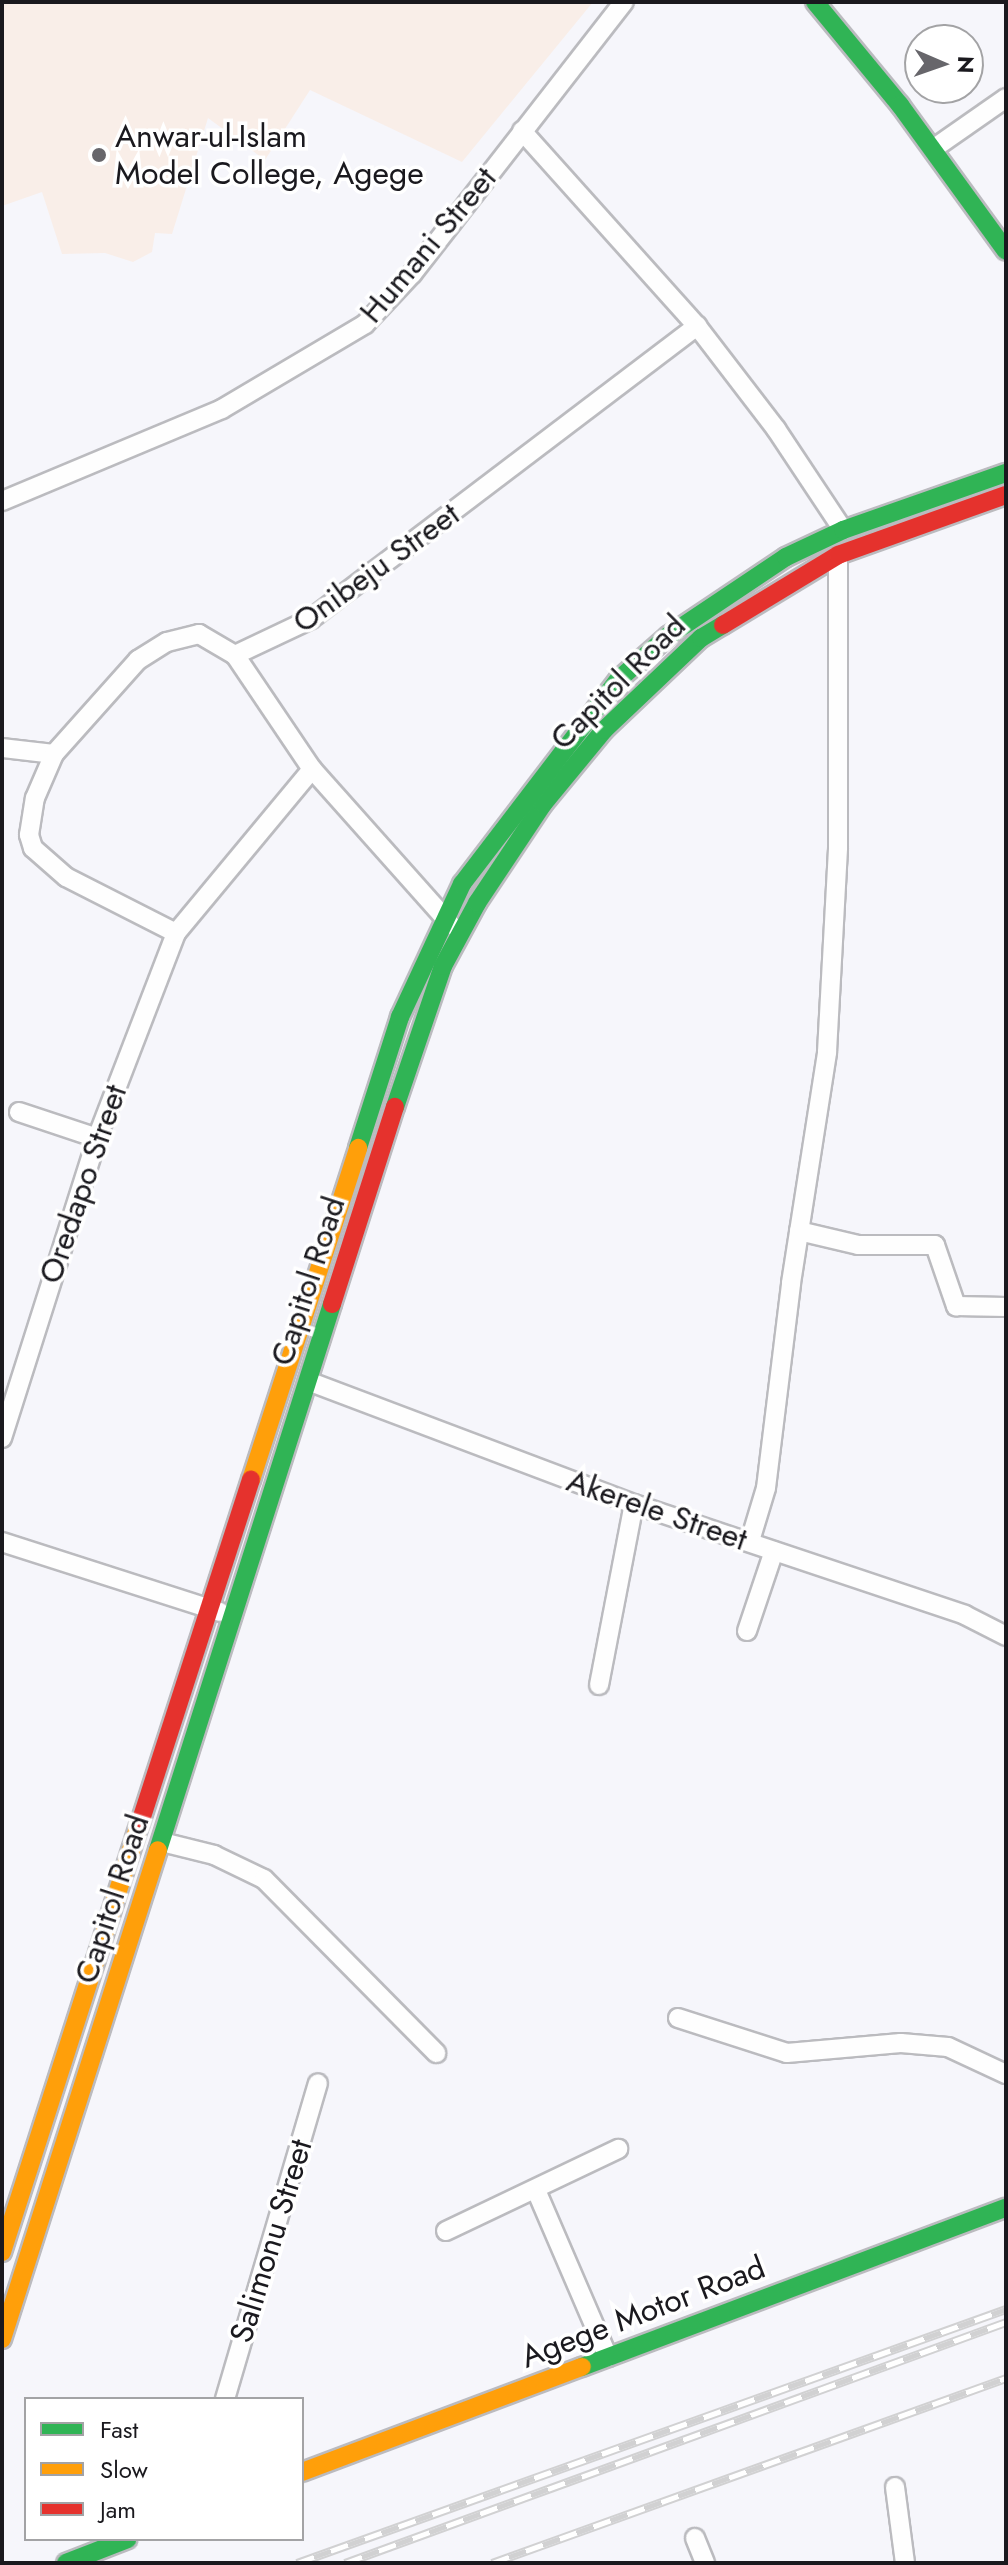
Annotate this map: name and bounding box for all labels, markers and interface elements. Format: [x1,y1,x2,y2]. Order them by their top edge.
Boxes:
north arrow [904,24,984,104]
text: N [950,55,982,74]
place label: Anwar-ul-Islam Model College, Agege [115,118,424,193]
marker: Anwar-ul-Islam Model College, Agege [90,146,108,164]
street label: Humani Street [352,159,504,331]
street label: Onibeju Street [285,495,467,641]
street label: Capitol Road [543,607,693,757]
street label: Oredapo Street [31,1080,135,1288]
street label: Capitol Road [263,1192,353,1370]
street label: Akerele Street [562,1461,752,1559]
street label: Capitol Road [67,1810,157,1988]
street label: Salimonu Street [222,2135,320,2347]
street label: Agege Motor Road [516,2248,770,2376]
legend [24,2397,304,2541]
text: Fast [100,2412,138,2447]
text: Slow [100,2452,148,2487]
text: Jam [100,2492,136,2527]

